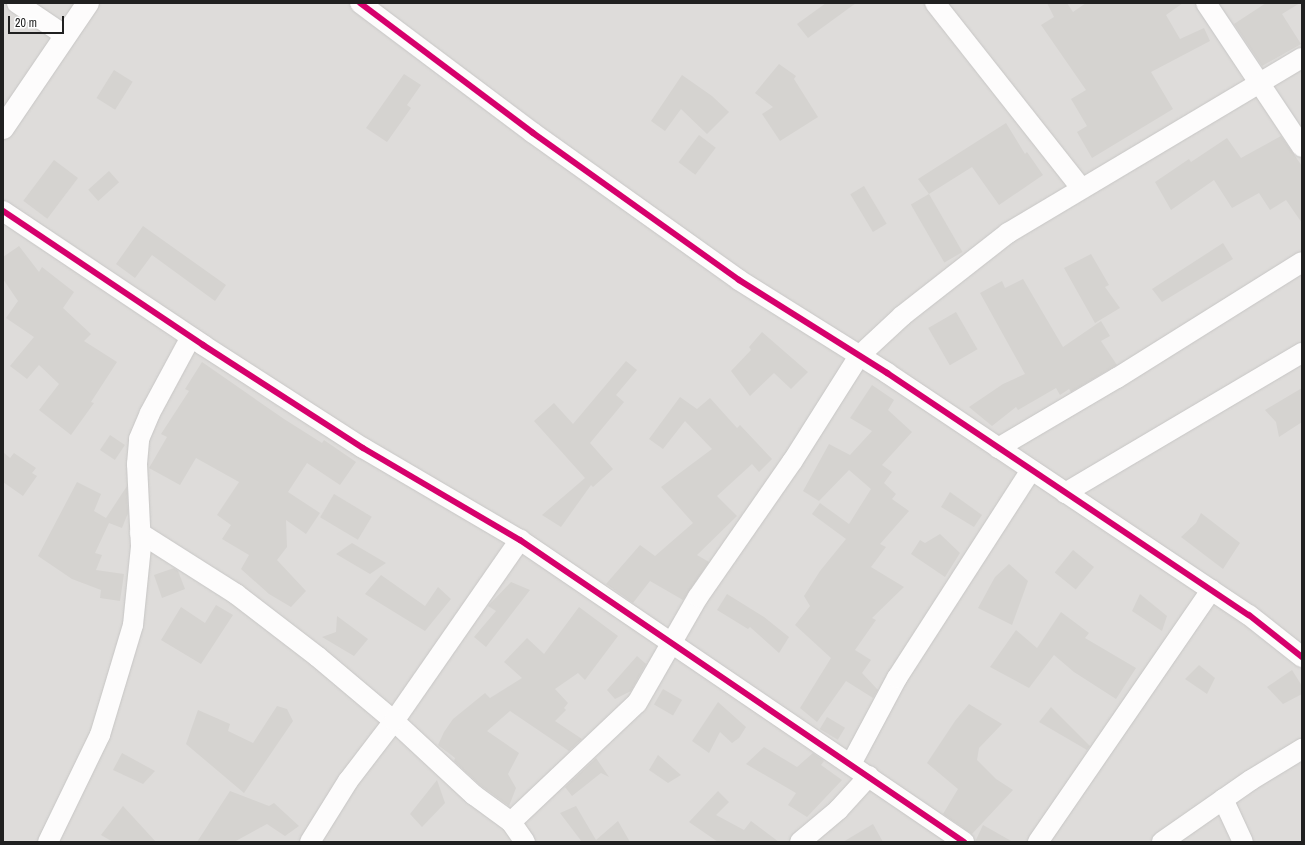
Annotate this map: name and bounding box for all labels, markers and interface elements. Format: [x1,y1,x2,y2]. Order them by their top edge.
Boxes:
scale bar [10,8,66,34]
text: 20 m [15,15,37,31]

